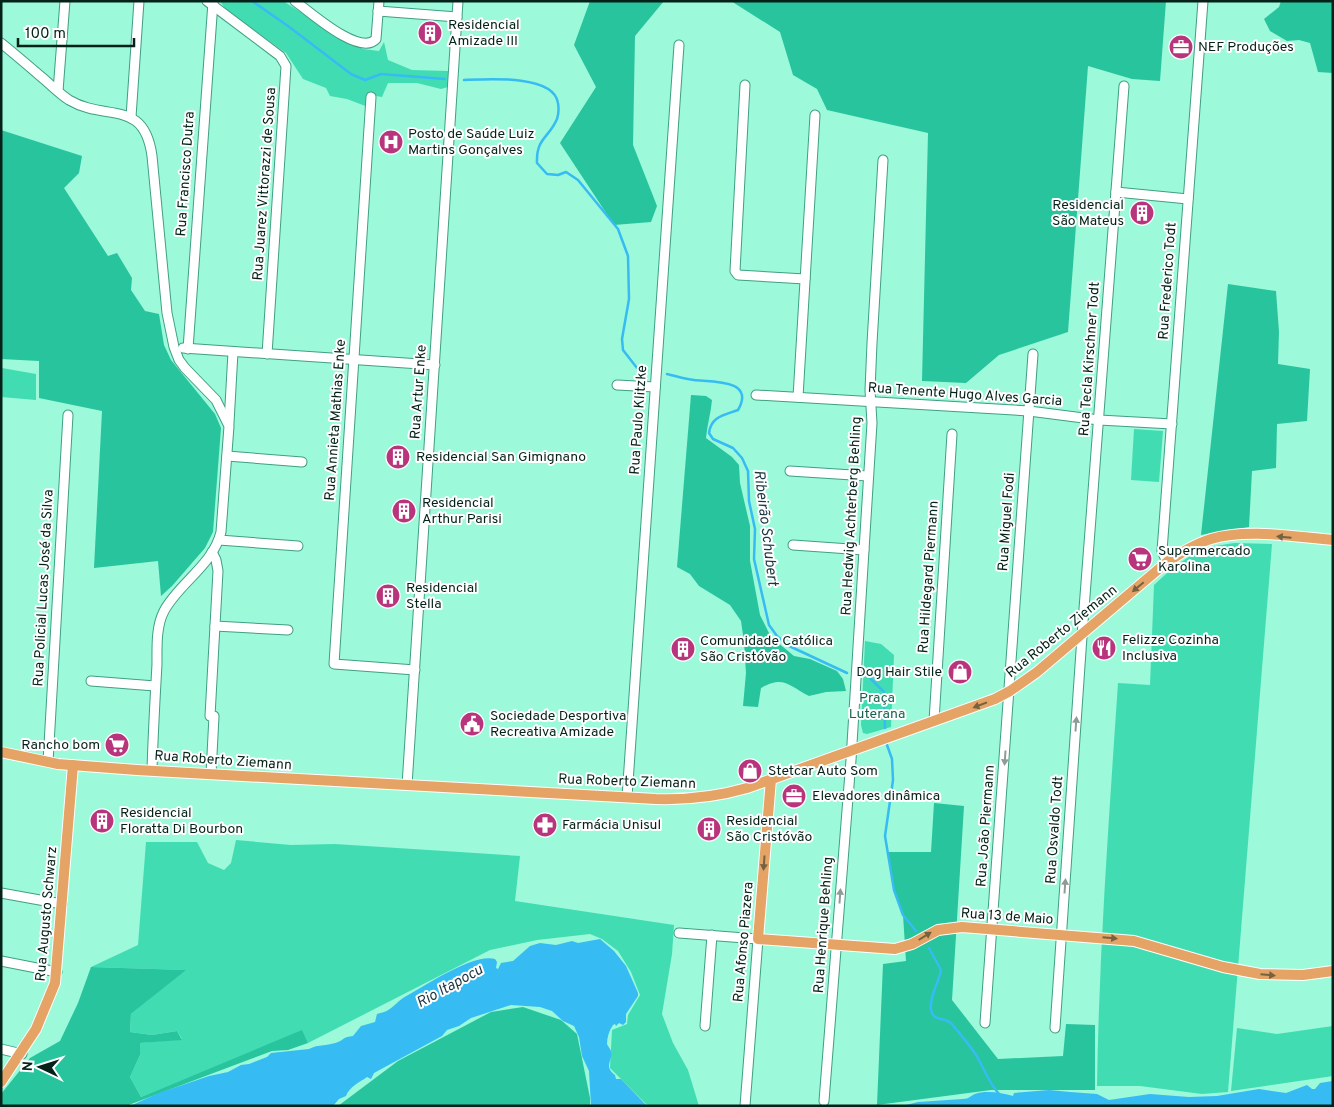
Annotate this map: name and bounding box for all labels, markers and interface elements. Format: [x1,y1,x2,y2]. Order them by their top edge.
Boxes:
scale bar [18,15,134,47]
place label: Residencial Amizade III [448,17,520,50]
building icon: Residencial Amizade III [417,20,443,46]
text: 100 m [25,25,66,44]
office icon: NEF Produções [1168,34,1194,60]
place label: NEF Produções [1198,39,1294,56]
street label: Rua Juarez Vittorazzi de Sousa [250,87,280,281]
street label: Rua Francisco Dutra [173,111,199,237]
place label: Posto de Saúde Luiz Martins Gonçalves [408,126,535,159]
hospital icon: Posto de Saúde Luiz Martins Gonçalves [378,129,404,155]
place label: Residencial São Mateus [1052,197,1124,230]
building icon: Residencial São Mateus [1129,200,1155,226]
street label: Rua Frederico Todt [1155,222,1181,340]
street label: Rua Tecla Kirschner Todt [1076,281,1104,437]
street label: Rua Annieta Mathias Enke [322,339,350,501]
street label: Rua Artur Enke [407,344,431,440]
street label: Rua Paulo Klitzke [627,365,651,475]
street label: Rua Tenente Hugo Alves Garcia [867,380,1063,410]
street label: Rua Hedwig Achterberg Behling [838,416,866,616]
building icon: Residencial San Gimignano [385,444,411,470]
place label: Residencial San Gimignano [416,449,586,466]
water label: Ribeirão Schubert [748,469,782,588]
street label: Rua Miguel Fodi [995,472,1019,572]
street label: Rua Policial Lucas José da Silva [30,489,58,687]
place label: Residencial Arthur Parisi [422,495,502,528]
building icon: Residencial Arthur Parisi [391,498,417,524]
street label: Rua Hildegard Piermann [915,500,943,654]
one-way arrow [1276,532,1292,540]
place label: Supermercado Karolina [1158,543,1251,576]
supermarket icon: Supermercado Karolina [1127,546,1153,572]
place label: Residencial Stella [406,580,478,613]
street label: Rua Roberto Ziemann [1003,582,1121,682]
one-way arrow [1131,582,1144,593]
building icon: Residencial Stella [375,583,401,609]
place label: Felizze Cozinha Inclusiva [1122,632,1219,665]
place label: Comunidade Católica São Cristóvão [700,633,833,666]
restaurant icon: Felizze Cozinha Inclusiva [1091,635,1117,661]
building icon: Comunidade Católica São Cristóvão [670,636,696,662]
shop icon: Dog Hair Stile [947,659,973,685]
place label: Dog Hair Stile [856,664,942,681]
park label: Praça Luterana [849,690,905,723]
one-way arrow [972,701,987,709]
place label: Sociedade Desportiva Recreativa Amizade [490,708,626,741]
public building icon: Sociedade Desportiva Recreativa Amizade [459,711,485,737]
one-way arrow [1073,715,1081,731]
supermarket icon: Rancho bom [104,732,130,758]
place label: Rancho bom [21,737,100,754]
street label: Rua Roberto Ziemann [154,748,292,774]
one-way arrow [1001,750,1009,766]
shop icon: Stetcar Auto Som [737,758,763,784]
place label: Stetcar Auto Som [768,763,878,780]
street label: Rua João Piermann [973,764,999,888]
street label: Rua Roberto Ziemann [558,771,696,793]
street label: Rua Osvaldo Todt [1043,775,1067,885]
office icon: Elevadores dinâmica [781,783,807,809]
place label: Elevadores dinâmica [812,788,940,805]
place label: Residencial Floratta Di Bourbon [120,805,243,838]
building icon: Residencial Floratta Di Bourbon [89,808,115,834]
pharmacy icon: Farmácia Unisul [532,812,558,838]
place label: Residencial São Cristóvão [726,813,812,846]
building icon: Residencial São Cristóvão [696,816,722,842]
place label: Farmácia Unisul [562,817,661,834]
street label: Rua Augusto Schwarz [33,846,61,982]
one-way arrow [760,855,768,871]
street label: Rua Henrique Behling [811,856,837,994]
one-way arrow [1062,878,1070,894]
street label: Rua Afonso Piazera [730,881,758,1003]
one-way arrow [836,888,844,904]
street label: Rua 13 de Maio [960,905,1054,929]
one-way arrow [918,932,932,941]
one-way arrow [1103,934,1119,942]
water label: Rio Itapocu [413,961,487,1013]
one-way arrow [1261,971,1277,979]
north arrow [15,1042,65,1092]
text: N [20,1061,37,1072]

